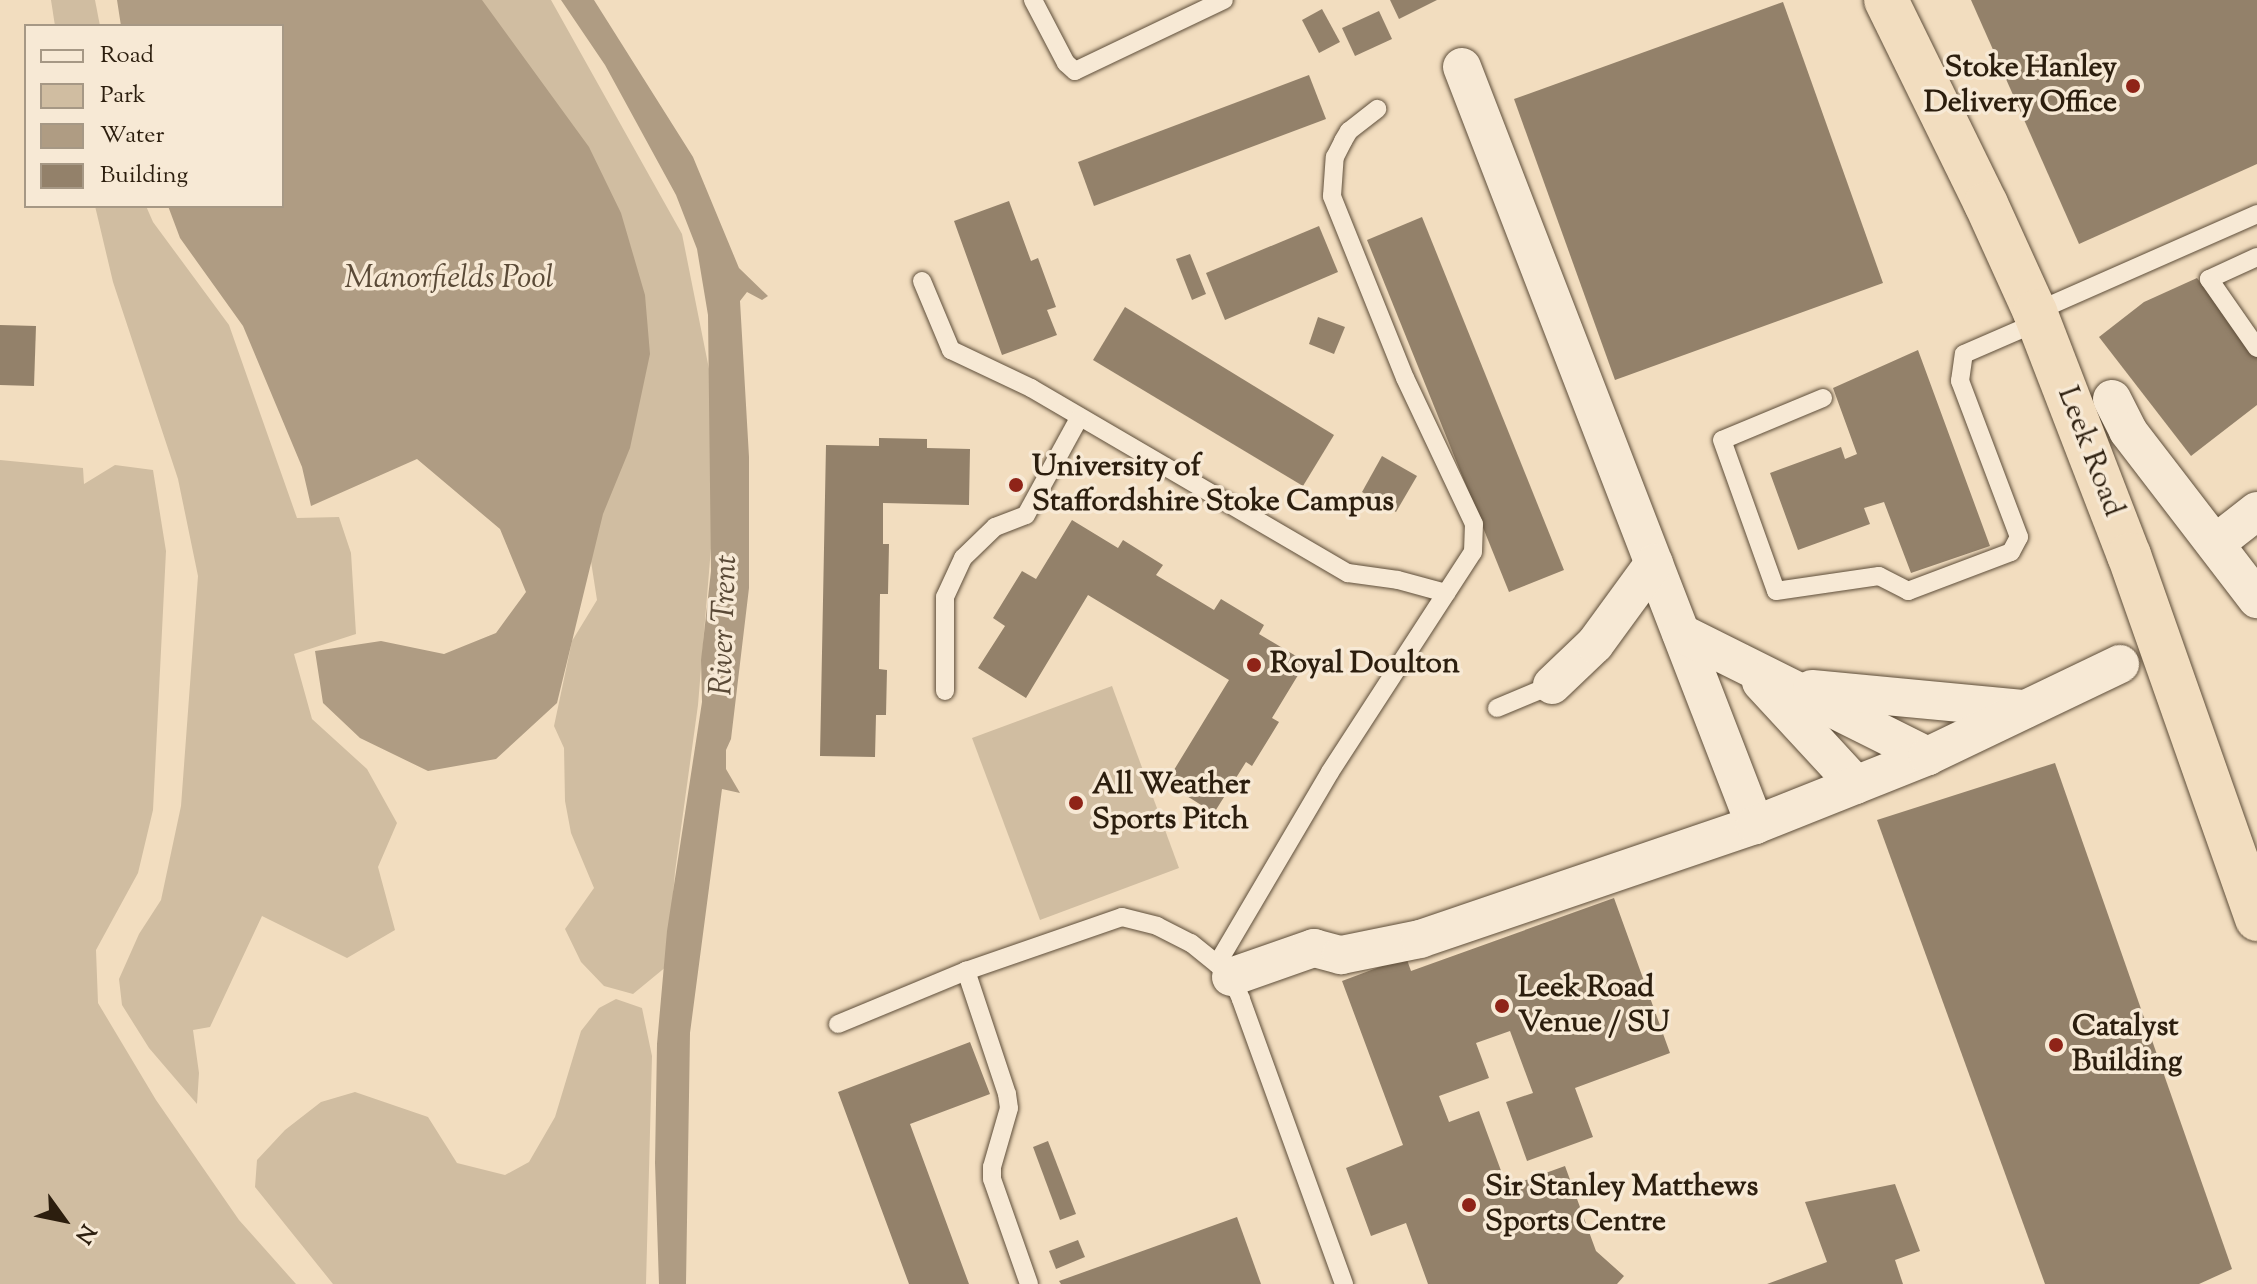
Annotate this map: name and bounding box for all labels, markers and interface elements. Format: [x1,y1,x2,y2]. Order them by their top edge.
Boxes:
legend [24,24,284,208]
text: Road [100,39,154,73]
place label: Stoke Hanley Delivery Office [1924,51,2117,122]
marker: Stoke Hanley Delivery Office [2124,77,2142,95]
text: Park [100,79,146,113]
text: Water [100,119,164,153]
text: Building [100,159,188,193]
water label: Manorfields Pool [344,260,554,298]
street label: Leek Road [2048,382,2130,522]
place label: University of Staffordshire Stoke Campus [1032,450,1394,520]
marker: University of Staffordshire Stoke Campus [1007,476,1025,494]
water label: River Trent [703,554,747,696]
place label: Royal Doulton [1270,647,1460,683]
marker: Royal Doulton [1245,656,1263,674]
place label: All Weather Sports Pitch [1092,768,1250,838]
marker: All Weather Sports Pitch [1067,794,1085,812]
place label: Leek Road Venue / SU [1518,971,1670,1042]
marker: Leek Road Venue / SU [1493,997,1511,1015]
place label: Catalyst Building [2072,1010,2182,1080]
marker: Catalyst Building [2047,1036,2065,1054]
place label: Sir Stanley Matthews Sports Centre [1485,1170,1758,1240]
north arrow [24,1180,104,1260]
marker: Sir Stanley Matthews Sports Centre [1460,1196,1478,1214]
text: N [66,1217,102,1249]

